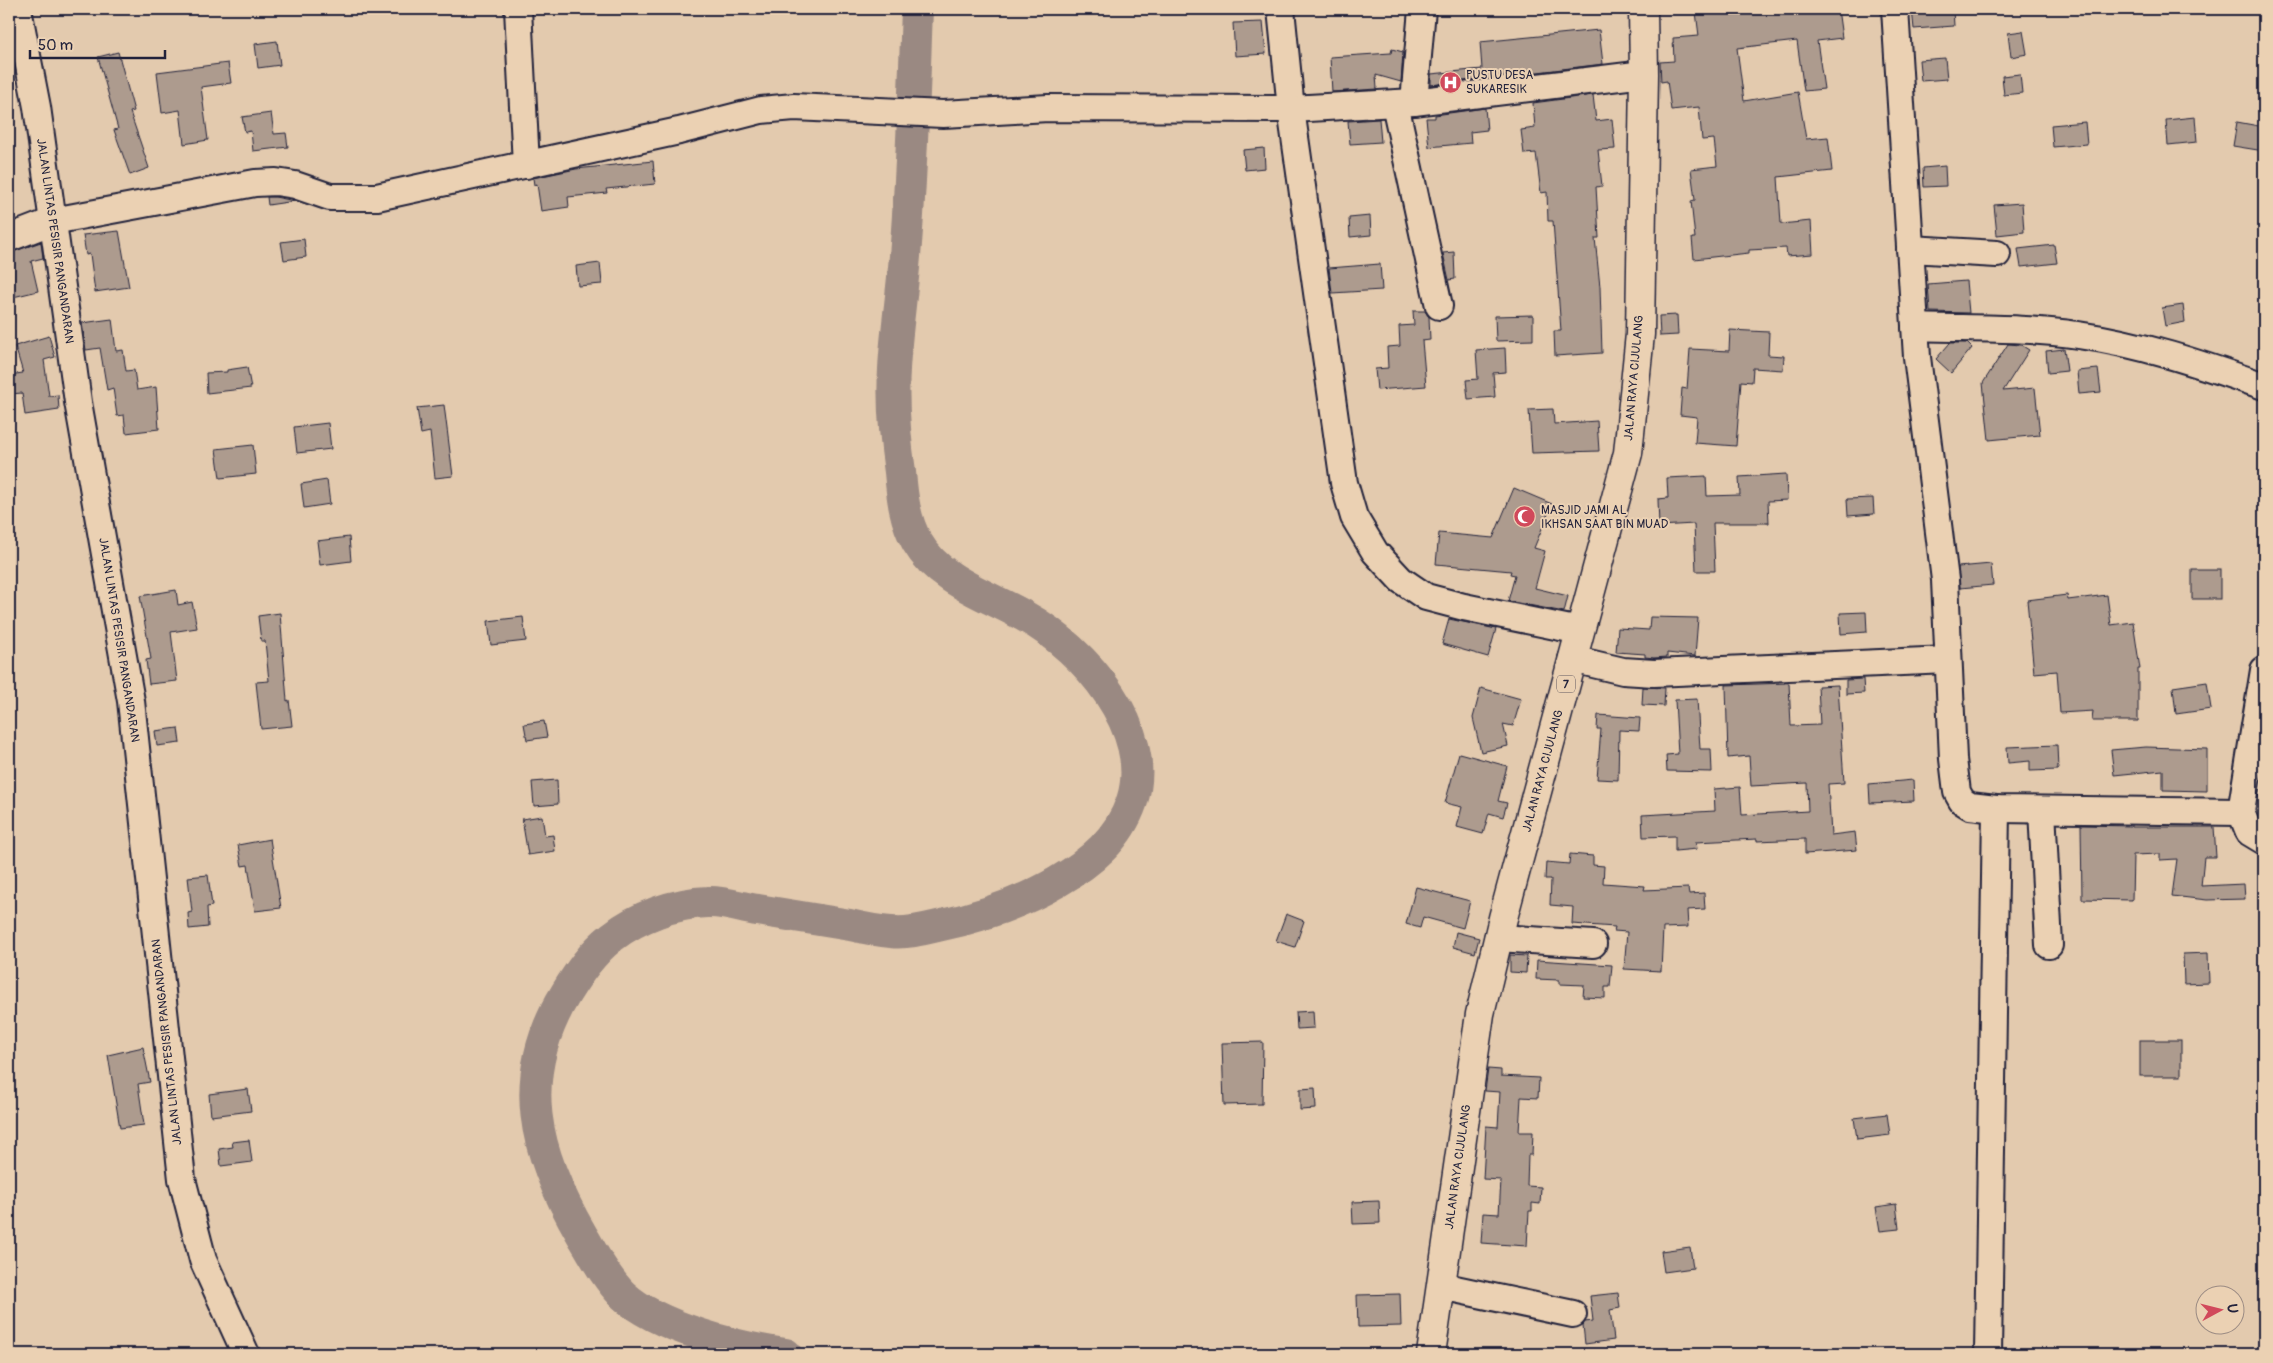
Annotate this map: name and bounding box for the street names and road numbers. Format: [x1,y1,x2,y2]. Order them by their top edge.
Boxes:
street label: JALAN LINTAS PESISIR PANGANDARAN [33,137,77,345]
street label: JALAN RAYA CIJULANG [1621,315,1647,441]
street label: JALAN LINTAS PESISIR PANGANDARAN [95,537,143,743]
road number: 7 [1557,676,1575,692]
street label: JALAN RAYA CIJULANG [1519,708,1567,834]
street label: JALAN LINTAS PESISIR PANGANDARAN [149,938,185,1146]
street label: JALAN RAYA CIJULANG [1442,1104,1474,1230]

